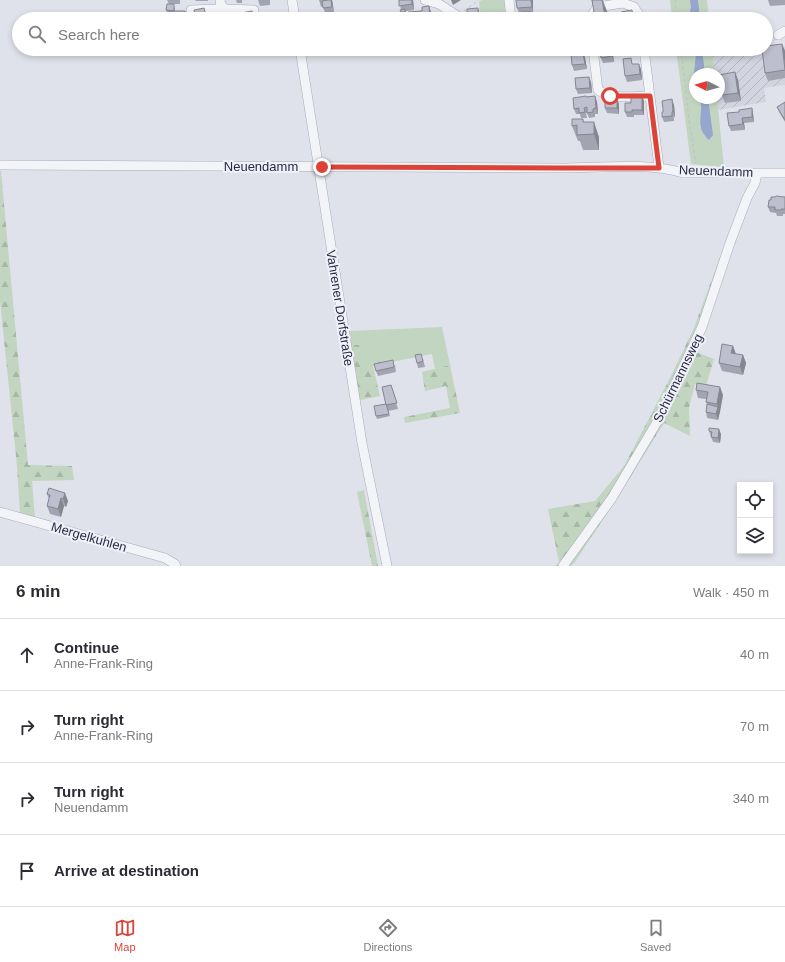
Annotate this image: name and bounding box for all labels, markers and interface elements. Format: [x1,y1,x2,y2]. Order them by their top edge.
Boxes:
search box [12,12,773,56]
icon: search [26,23,48,45]
text: Search here [58,26,140,43]
north arrow [689,68,725,104]
route start [601,87,619,105]
route end [313,158,331,176]
street label: Neuendamm [224,159,298,174]
street label: Neuendamm [679,162,753,180]
street label: Vahrener Dorfstraße [323,249,357,367]
street label: Schürmannsweg [650,331,706,425]
map controls [737,482,773,554]
button: locate [737,482,773,518]
button: layers [737,518,773,554]
street label: Mergelkuhlen [49,519,129,555]
text: 6 min [16,582,60,601]
text: Walk · 450 m [693,585,769,600]
text: Continue [54,639,119,656]
icon: ahead [16,644,38,666]
text: 40 m [740,647,769,662]
text: Anne-Frank-Ring [54,656,153,671]
text: Turn right [54,711,124,728]
icon: right [16,716,38,738]
text: 70 m [740,719,769,734]
text: Anne-Frank-Ring [54,728,153,743]
text: Turn right [54,783,124,800]
icon: right [16,788,38,810]
text: 340 m [733,791,769,806]
text: Neuendamm [54,800,128,815]
icon: arrive [16,860,38,882]
text: Arrive at destination [54,862,199,879]
tab: Map [114,917,136,953]
tab: Directions [363,917,412,953]
tab: Saved [640,917,671,953]

